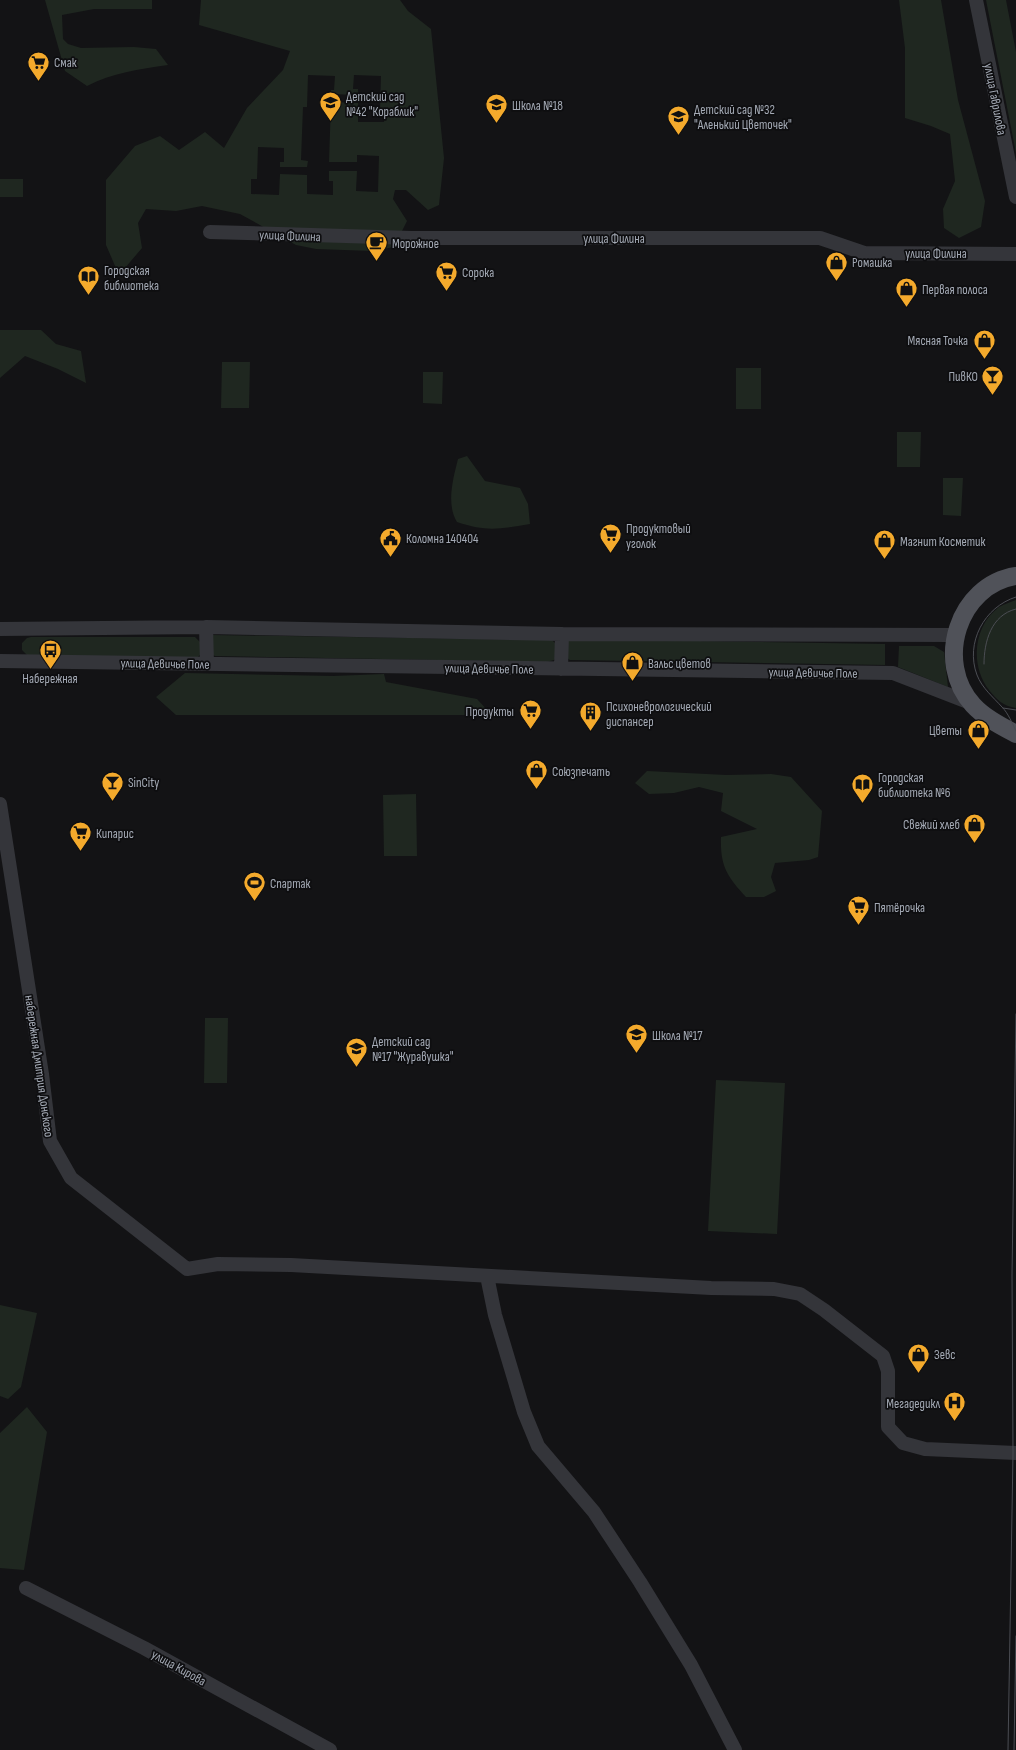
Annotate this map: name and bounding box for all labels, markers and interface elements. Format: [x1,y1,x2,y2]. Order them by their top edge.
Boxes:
supermarket icon: Смак [25,49,51,82]
place label: Смак [54,55,77,71]
street label: улица Гаврилова [980,62,1010,137]
place label: Детский сад №42 "Кораблик" [346,89,418,120]
school or university icon: Детский сад №42 "Кораблик" [317,90,343,123]
school or university icon: Школа №18 [484,92,510,125]
place label: Школа №18 [512,98,563,114]
place label: Детский сад №32 "Аленький Цветочек" [694,102,792,133]
school or university icon: Детский сад №32 "Аленький Цветочек" [666,103,692,136]
street label: улица Филина [259,227,321,245]
cafe icon: Морожное [364,230,390,263]
street label: улица Филина [583,231,645,247]
place label: Морожное [392,236,439,252]
street label: улица Филина [905,246,967,262]
shop icon: Ромашка [824,249,850,282]
place label: Ромашка [852,255,892,271]
supermarket icon: Сорока [433,259,459,292]
place label: Городская библиотека [104,263,159,294]
library icon: Городская библиотека [75,264,101,297]
place label: Сорока [462,265,494,281]
shop icon: Первая полоса [894,276,920,309]
place label: Первая полоса [922,282,988,298]
shop icon: Мясная Точка [971,327,997,360]
place label: Мясная Точка [908,333,968,349]
bar icon: ПивКО [980,363,1006,396]
place label: ПивКО [949,369,978,385]
place label: Продуктовый уголок [626,521,691,552]
supermarket icon: Продуктовый уголок [598,522,624,555]
public building icon: Коломна 140404 [377,525,403,558]
shop icon: Магнит Косметик [871,528,897,561]
place label: Коломна 140404 [406,531,479,547]
place label: Магнит Косметик [900,534,985,550]
bus stop icon: Набережная [37,637,63,670]
shop icon: Вальс цветов [620,650,646,683]
street label: улица Девичье Поле [120,655,210,673]
place label: Вальс цветов [648,656,711,672]
street label: улица Девичье Поле [444,660,534,678]
street label: улица Девичье Поле [768,664,858,682]
place label: Набережная [22,671,78,687]
supermarket icon: Продукты [517,698,543,731]
place label: Психоневрологический диспансер [606,699,712,730]
building icon: Психоневрологический диспансер [577,700,603,733]
place label: Продукты [466,704,514,720]
shop icon: Цветы [965,717,991,750]
place label: Цветы [929,723,962,739]
shop icon: Союзпечать [524,758,550,791]
place label: Союзпечать [552,764,610,780]
bar icon: SinCity [99,769,125,802]
place label: Городская библиотека №6 [878,770,951,801]
library icon: Городская библиотека №6 [850,771,876,804]
place label: SinCity [128,775,159,791]
shop icon: Свежий хлеб [962,811,988,844]
place label: Свежий хлеб [903,817,960,833]
supermarket icon: Кипарис [67,820,93,853]
place label: Кипарис [96,826,134,842]
sports icon: Спартак [242,870,268,903]
place label: Спартак [270,876,311,892]
supermarket icon: Пятёрочка [846,894,872,927]
place label: Пятёрочка [874,900,925,916]
street label: набережная Дмитрия Донского [21,994,57,1138]
school or university icon: Школа №17 [624,1022,650,1055]
place label: Школа №17 [652,1028,703,1044]
place label: Детский сад №17 "Журавушка" [372,1034,454,1065]
school or university icon: Детский сад №17 "Журавушка" [343,1035,369,1068]
shop icon: Зевс [905,1341,931,1374]
place label: Зевс [934,1347,956,1363]
hospital icon: Мегадедикл [942,1390,968,1423]
place label: Мегадедикл [886,1396,940,1412]
street label: улица Кирова [148,1646,209,1689]

